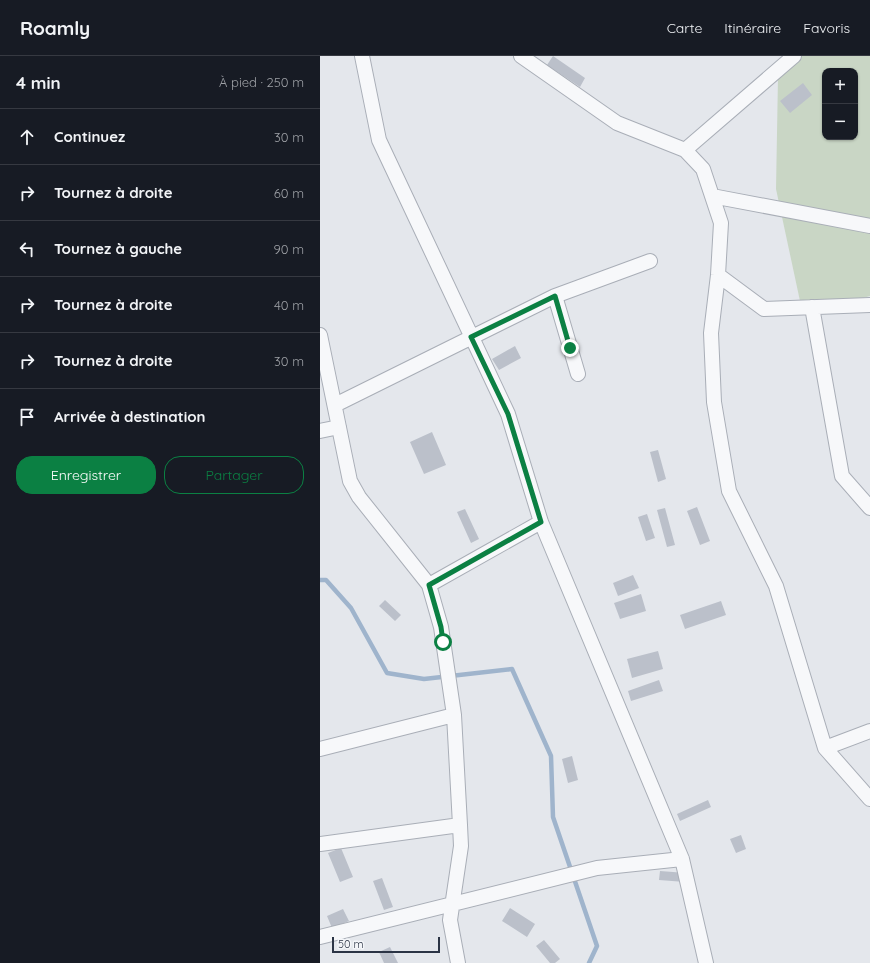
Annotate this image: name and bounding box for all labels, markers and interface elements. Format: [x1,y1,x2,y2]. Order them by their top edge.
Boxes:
text: Roamly [20,16,90,40]
text: Carte [667,19,702,37]
text: Itinéraire [724,19,781,37]
text: Favoris [803,19,850,37]
map controls [822,68,858,140]
button: + [822,68,858,104]
text: 4 min [16,72,61,93]
text: À pied · 250 m [219,74,304,90]
button: − [822,104,858,140]
icon: ahead [16,126,38,148]
text: Continuez [54,127,125,146]
text: 30 m [274,129,304,145]
icon: right [16,182,38,204]
text: Tournez à droite [54,183,173,202]
text: 60 m [274,185,304,201]
icon: left [16,238,38,260]
text: Tournez à gauche [54,239,182,258]
text: 90 m [274,241,304,257]
icon: right [16,294,38,316]
text: Tournez à droite [54,295,173,314]
text: 40 m [274,297,304,313]
route end [561,339,579,357]
icon: right [16,350,38,372]
text: Tournez à droite [54,351,173,370]
text: 30 m [274,353,304,369]
icon: arrive [16,406,38,428]
text: Arrivée à destination [54,407,206,426]
button: Enregistrer [16,456,156,494]
button: Partager [164,456,304,494]
route start [434,633,452,651]
scale bar [332,935,440,954]
text: 50 m [338,937,364,951]

